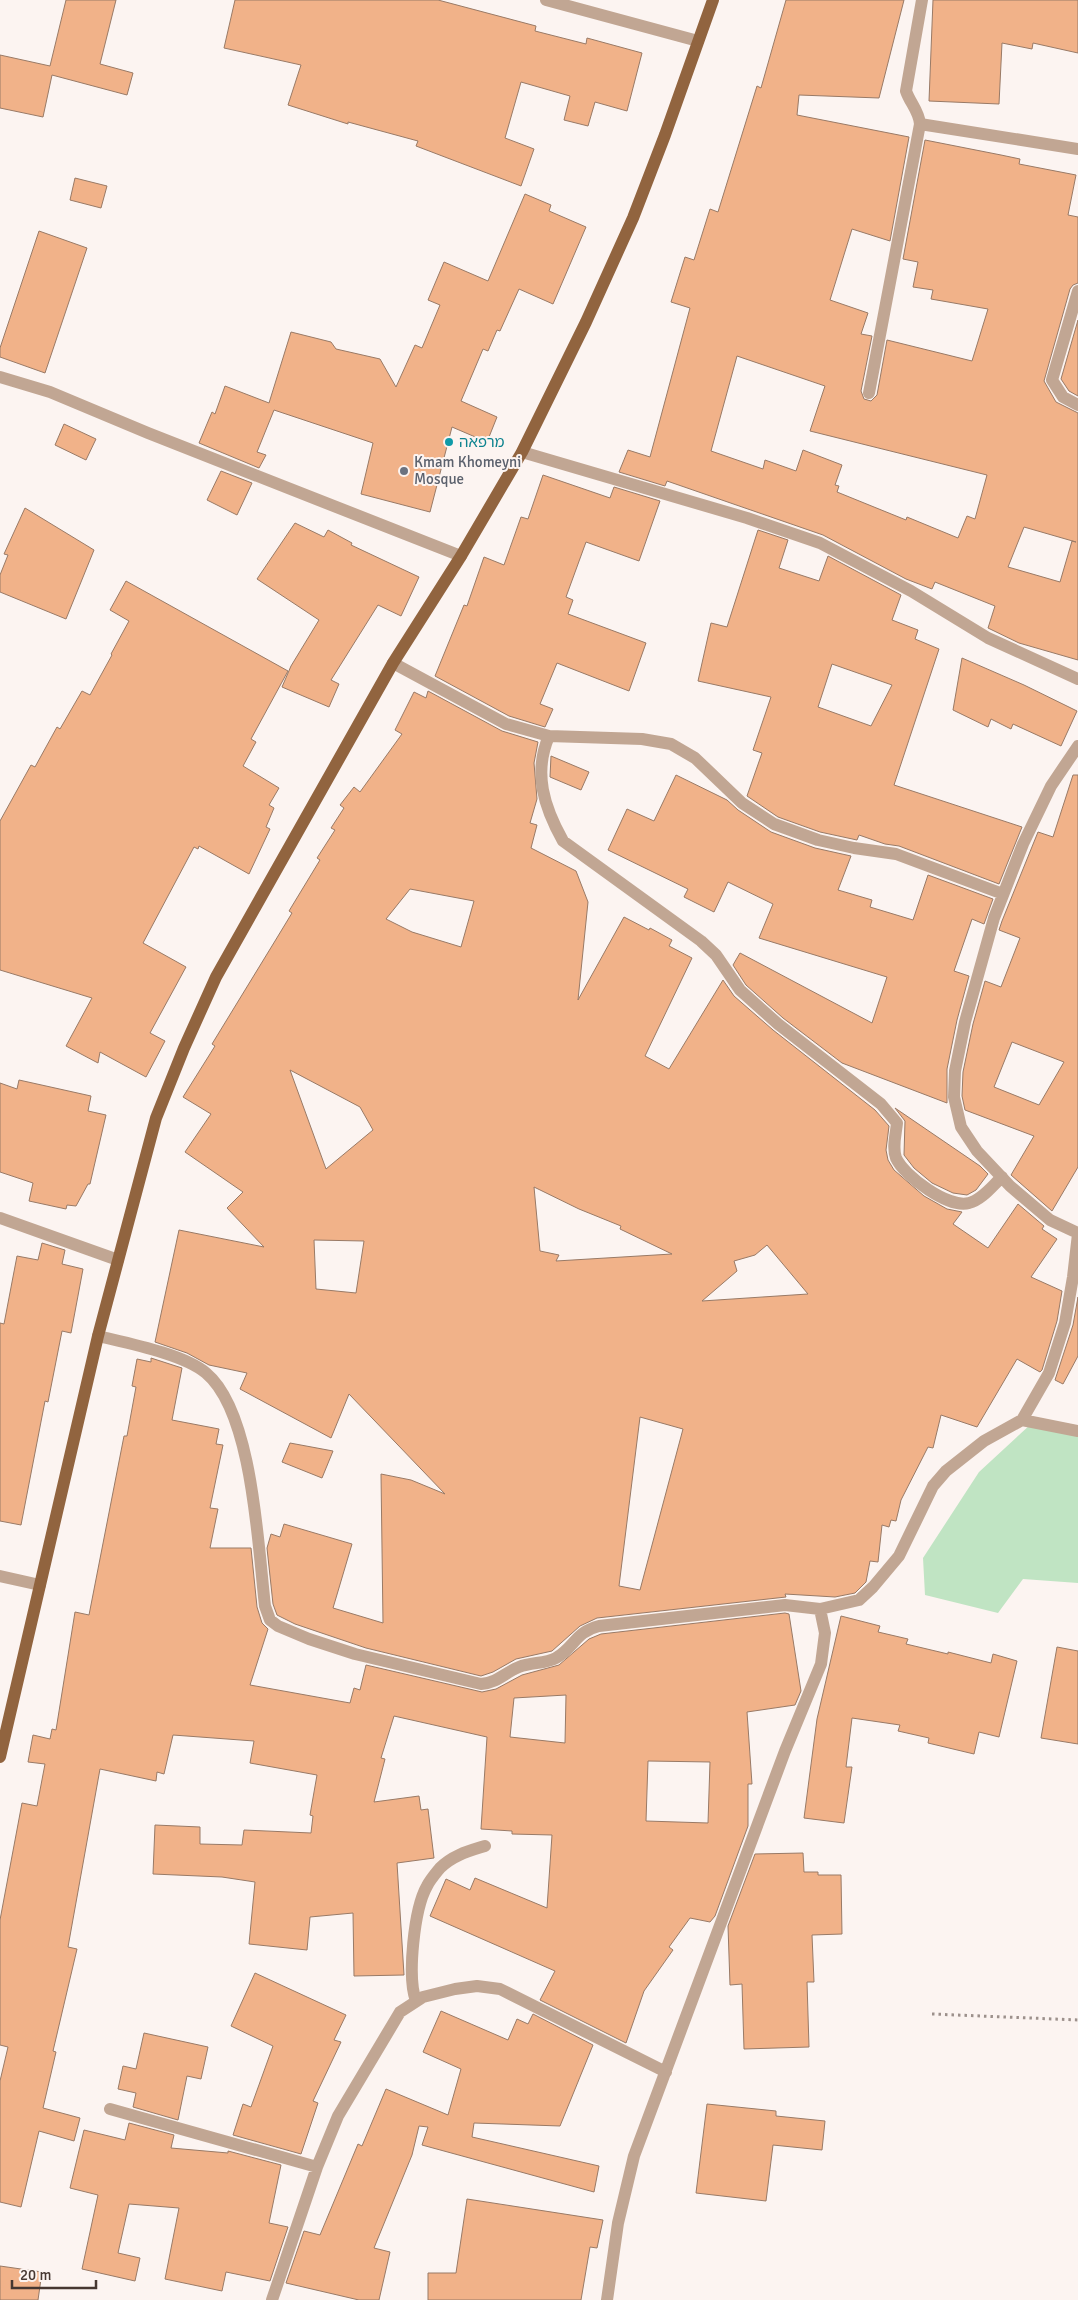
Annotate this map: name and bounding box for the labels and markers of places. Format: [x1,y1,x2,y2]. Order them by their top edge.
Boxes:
place label: מרפאה [459,433,505,451]
marker: מרפאה [443,436,455,448]
place label: Kmam Khomeyni Mosque [414,453,521,488]
marker: Kmam Khomeyni Mosque [398,465,410,477]

